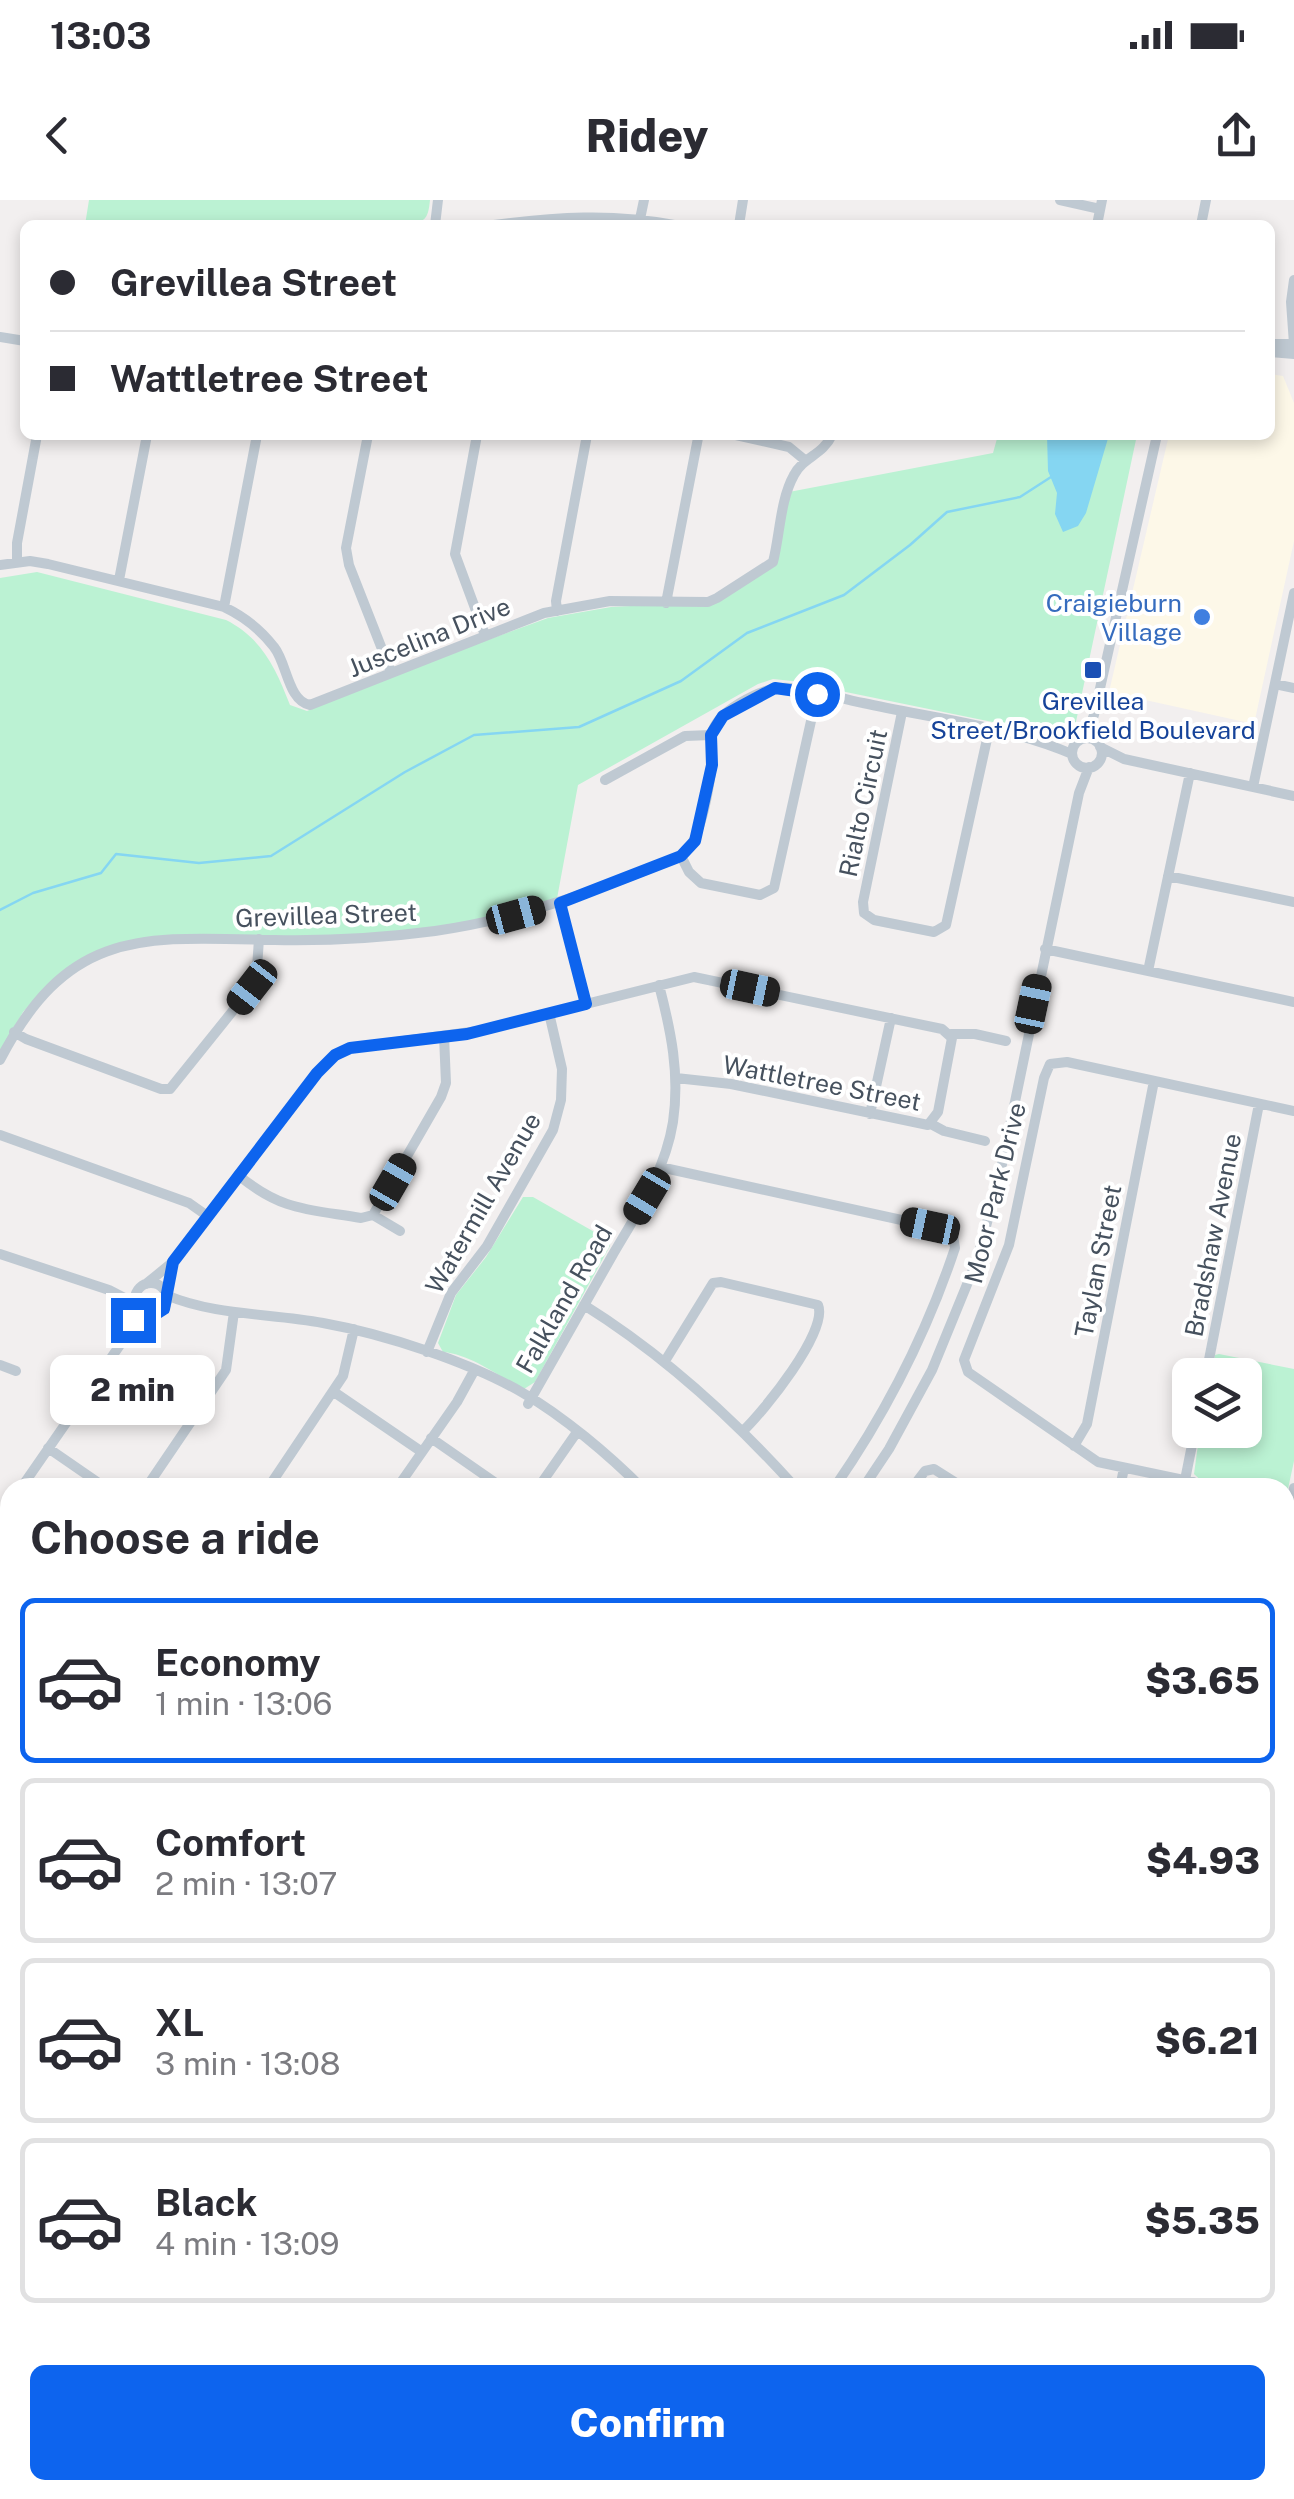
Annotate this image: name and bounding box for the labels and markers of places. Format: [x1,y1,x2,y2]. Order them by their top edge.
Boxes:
place label: Craigieburn Village [1046,588,1182,647]
marker: Craigieburn Village [1191,606,1213,628]
marker: Grevillea Street/Brookfield Boulevard [1082,659,1104,681]
place label: Grevillea Street/Brookfield Boulevard [930,686,1256,745]

